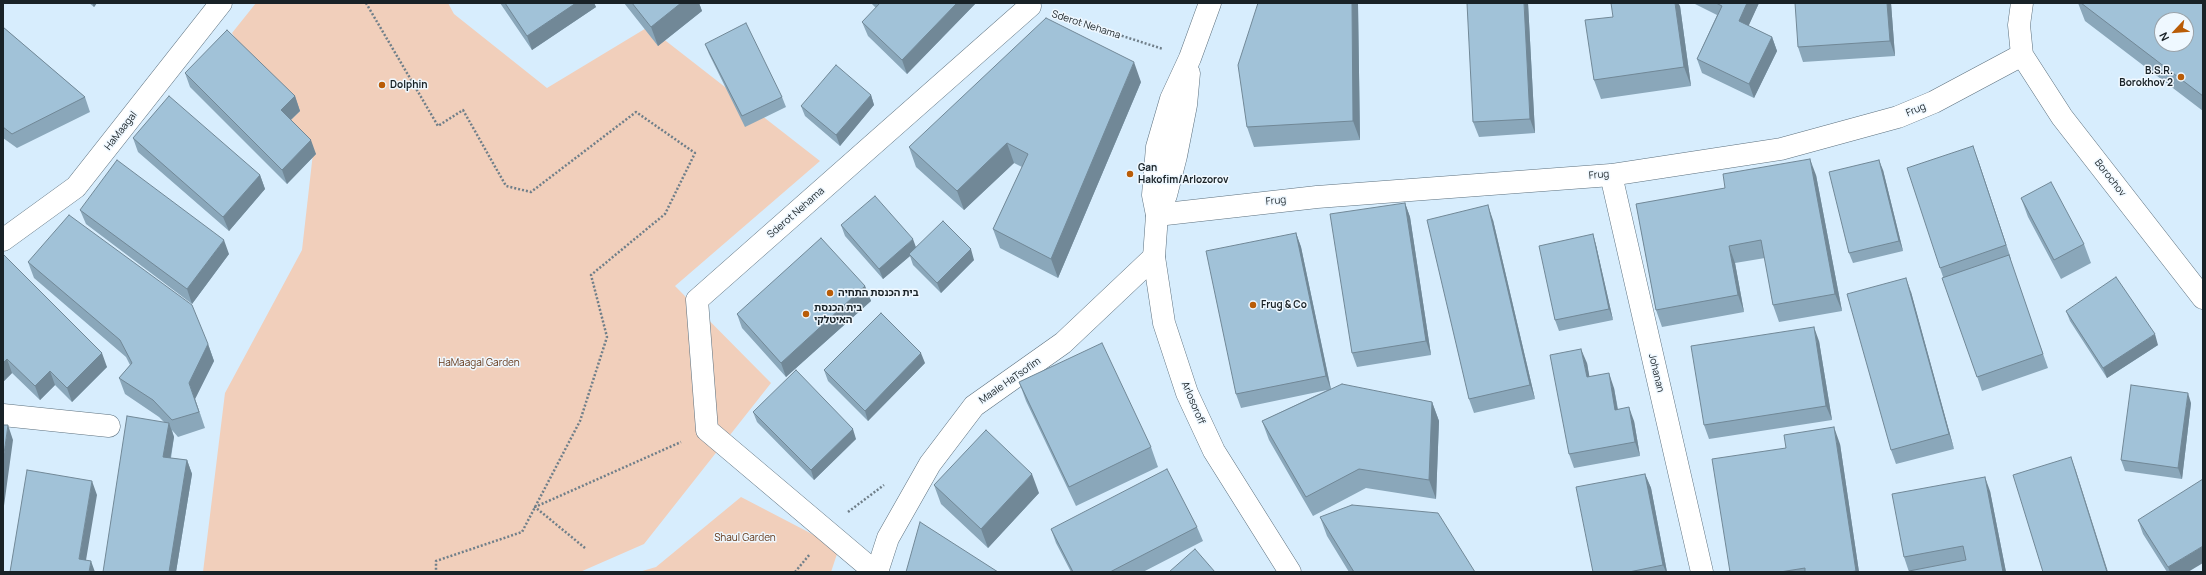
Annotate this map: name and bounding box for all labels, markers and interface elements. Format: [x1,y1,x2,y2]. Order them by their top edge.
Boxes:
street label: Sderot Nehama [1050,8,1122,42]
north arrow [2154,12,2194,52]
text: N [2155,30,2172,44]
place label: B.S.R. Borokhov 2 [2119,65,2173,88]
marker: B.S.R. Borokhov 2 [2176,72,2186,82]
place label: Dolphin [390,79,427,91]
marker: Dolphin [377,80,387,90]
street label: Frug [1904,100,1928,120]
street label: HaMaagal [102,109,140,153]
street label: Borochov [2092,157,2128,199]
place label: Gan Hakofim/Arlozorov [1138,162,1228,186]
street label: Frug [1588,168,1610,182]
marker: Gan Hakofim/Arlozorov [1125,169,1135,179]
street label: Sderot Nehama [765,185,827,241]
street label: Frug [1265,194,1287,208]
place label: בית הכנסת התחיה [838,287,919,299]
marker: בית הכנסת התחיה [825,288,835,298]
place label: Frug & Co [1261,299,1307,311]
marker: Frug & Co [1248,300,1258,310]
place label: בית הכנסת האיטלקי [814,302,862,326]
marker: בית הכנסת האיטלקי [801,309,811,319]
street label: Johanan [1646,352,1666,394]
street label: Maale HaTsofim [977,355,1043,407]
park label: HaMaagal Garden [438,357,520,369]
street label: Arlosoroff [1179,380,1207,426]
park label: Shaul Garden [714,532,776,544]

